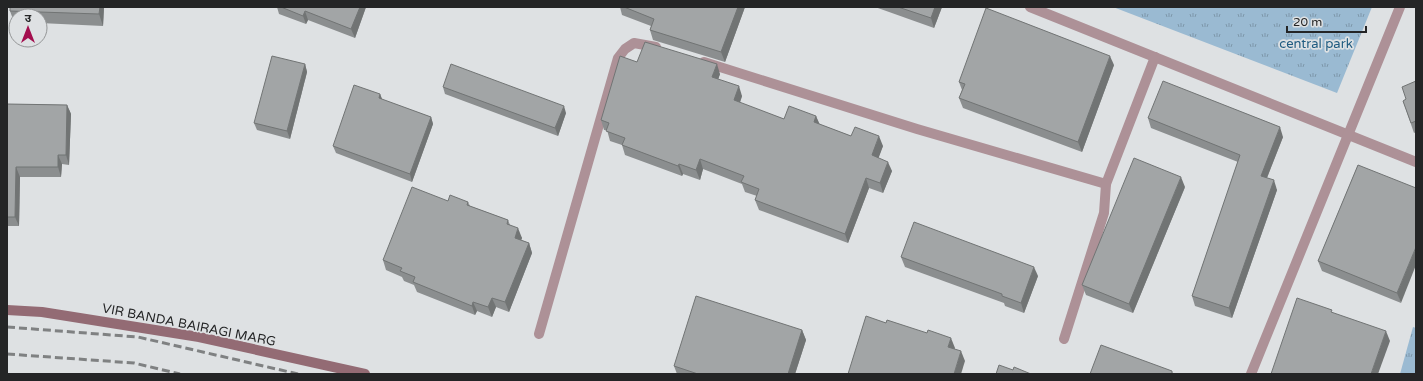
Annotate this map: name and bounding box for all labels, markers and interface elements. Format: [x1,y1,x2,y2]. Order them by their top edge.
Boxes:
north arrow [8,8,48,48]
scale bar [1287,8,1366,34]
text: उ [25,12,32,25]
text: 20 m [1293,15,1322,29]
park label: central park [1279,36,1353,52]
street label: VIR BANDA BAIRAGI MARG [101,300,277,350]

